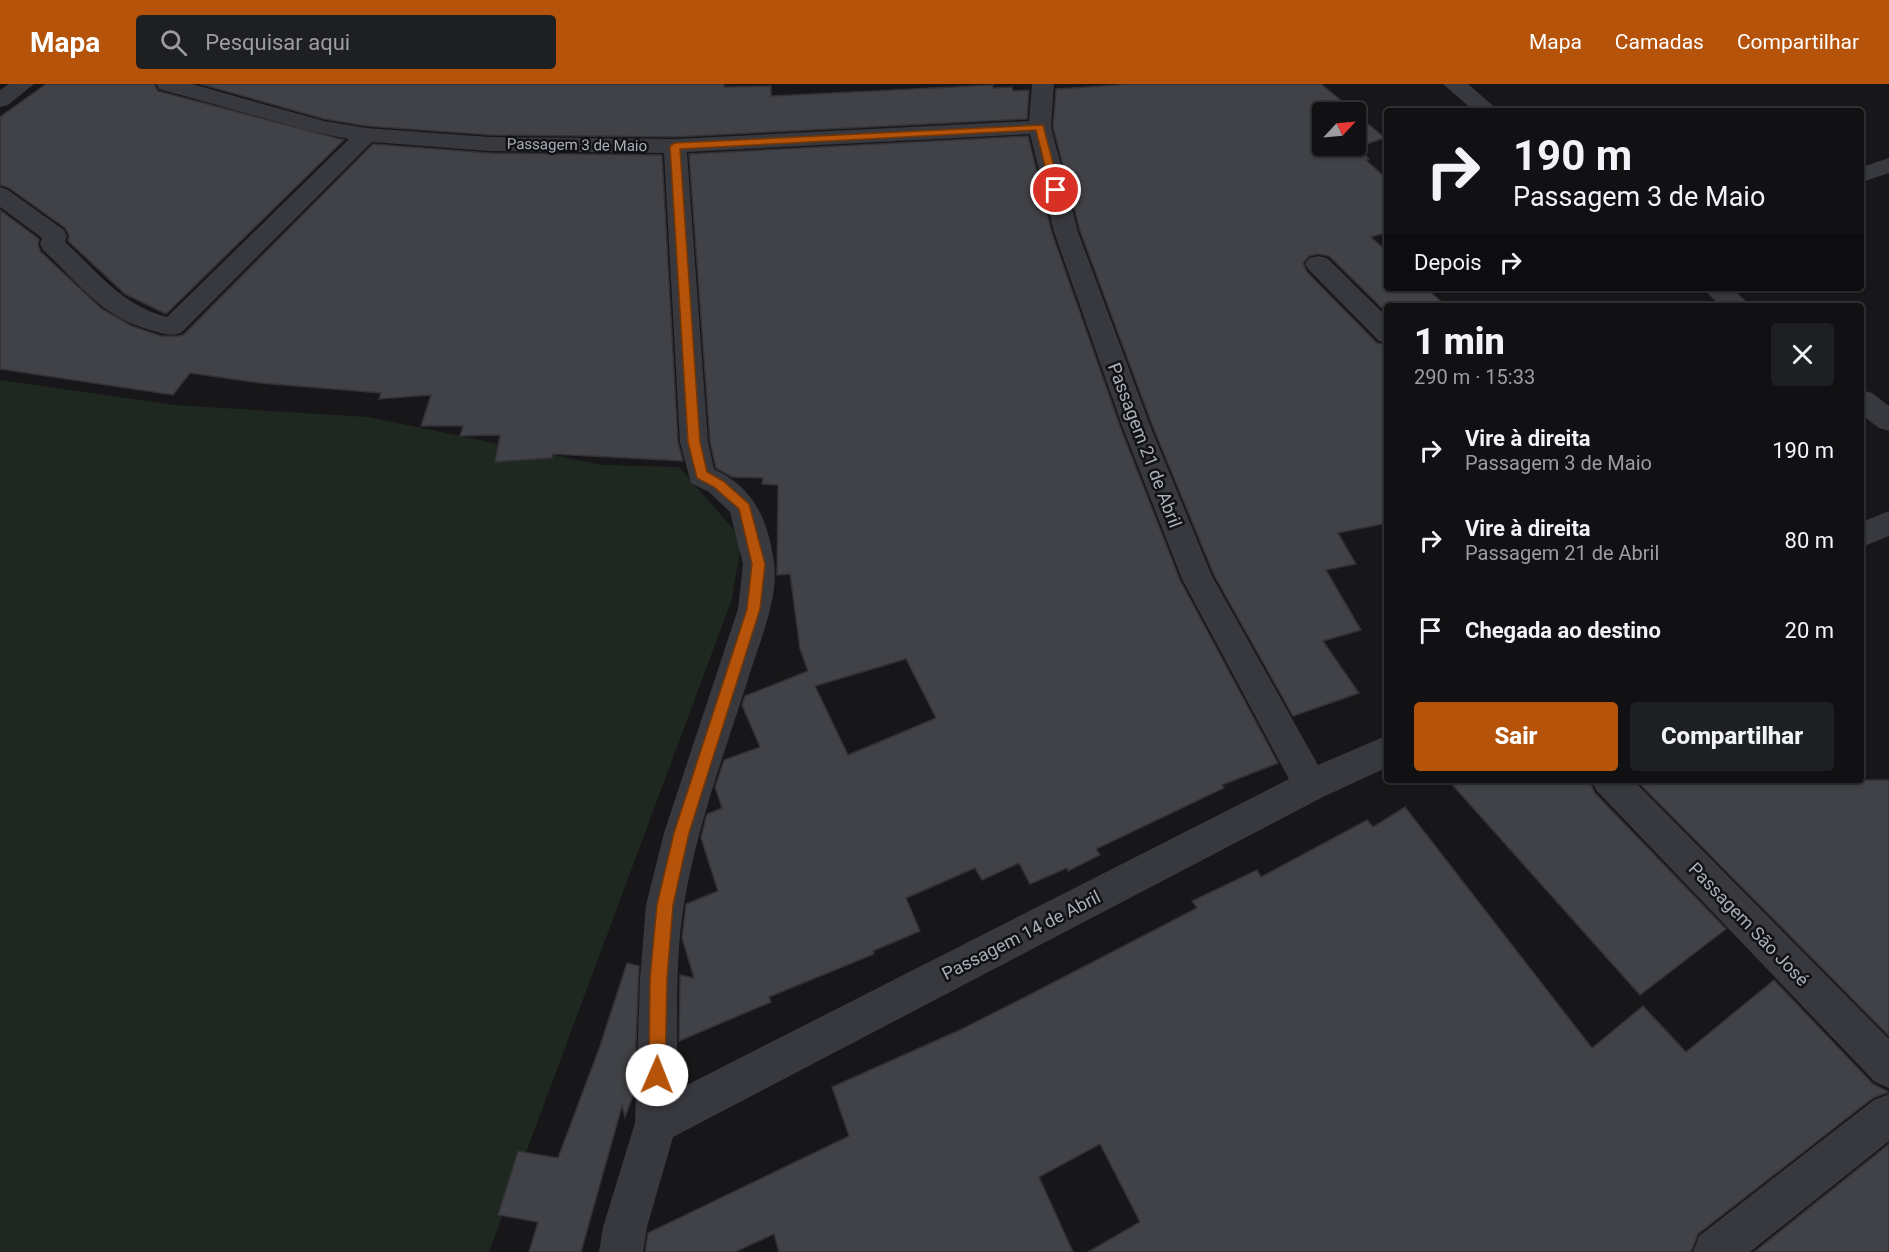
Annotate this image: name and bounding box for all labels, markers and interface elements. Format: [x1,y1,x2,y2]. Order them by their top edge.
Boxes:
search box [136,15,556,69]
text: Mapa [30,26,100,59]
icon: search [157,26,190,59]
text: Pesquisar aqui [205,30,350,55]
text: Mapa [1529,30,1582,54]
text: Camadas [1615,30,1704,54]
text: Compartilhar [1737,30,1859,54]
north arrow [1312,102,1366,156]
map controls [1312,102,1366,156]
text: 190 m [1513,131,1632,180]
icon: right [1414,132,1492,210]
street label: Passagem 3 de Maio [507,135,647,155]
pin [1030,164,1081,215]
icon: arrive [1039,173,1072,206]
text: Passagem 3 de Maio [1513,181,1765,213]
icon: right [1494,246,1527,279]
text: Depois [1414,250,1482,275]
text: 1 min [1414,321,1505,363]
button: close [1771,323,1834,386]
street label: Passagem 21 de Abril [1104,360,1186,530]
text: 290 m · 15:33 [1414,365,1535,389]
text: Vire à direita [1465,426,1591,451]
icon: right [1414,434,1447,467]
text: 190 m [1772,438,1834,463]
text: Passagem 3 de Maio [1465,451,1652,475]
text: Vire à direita [1465,516,1591,541]
icon: right [1414,524,1447,557]
text: 80 m [1785,528,1834,553]
text: Passagem 21 de Abril [1465,541,1659,565]
icon: arrive [1414,614,1447,647]
text: Chegada ao destino [1465,618,1661,643]
text: 20 m [1785,618,1834,643]
button: Sair [1414,702,1618,771]
button: Compartilhar [1630,702,1834,771]
street label: Passagem São José [1685,858,1813,990]
street label: Passagem 14 de Abril [938,886,1104,984]
position arrow [625,1043,689,1107]

